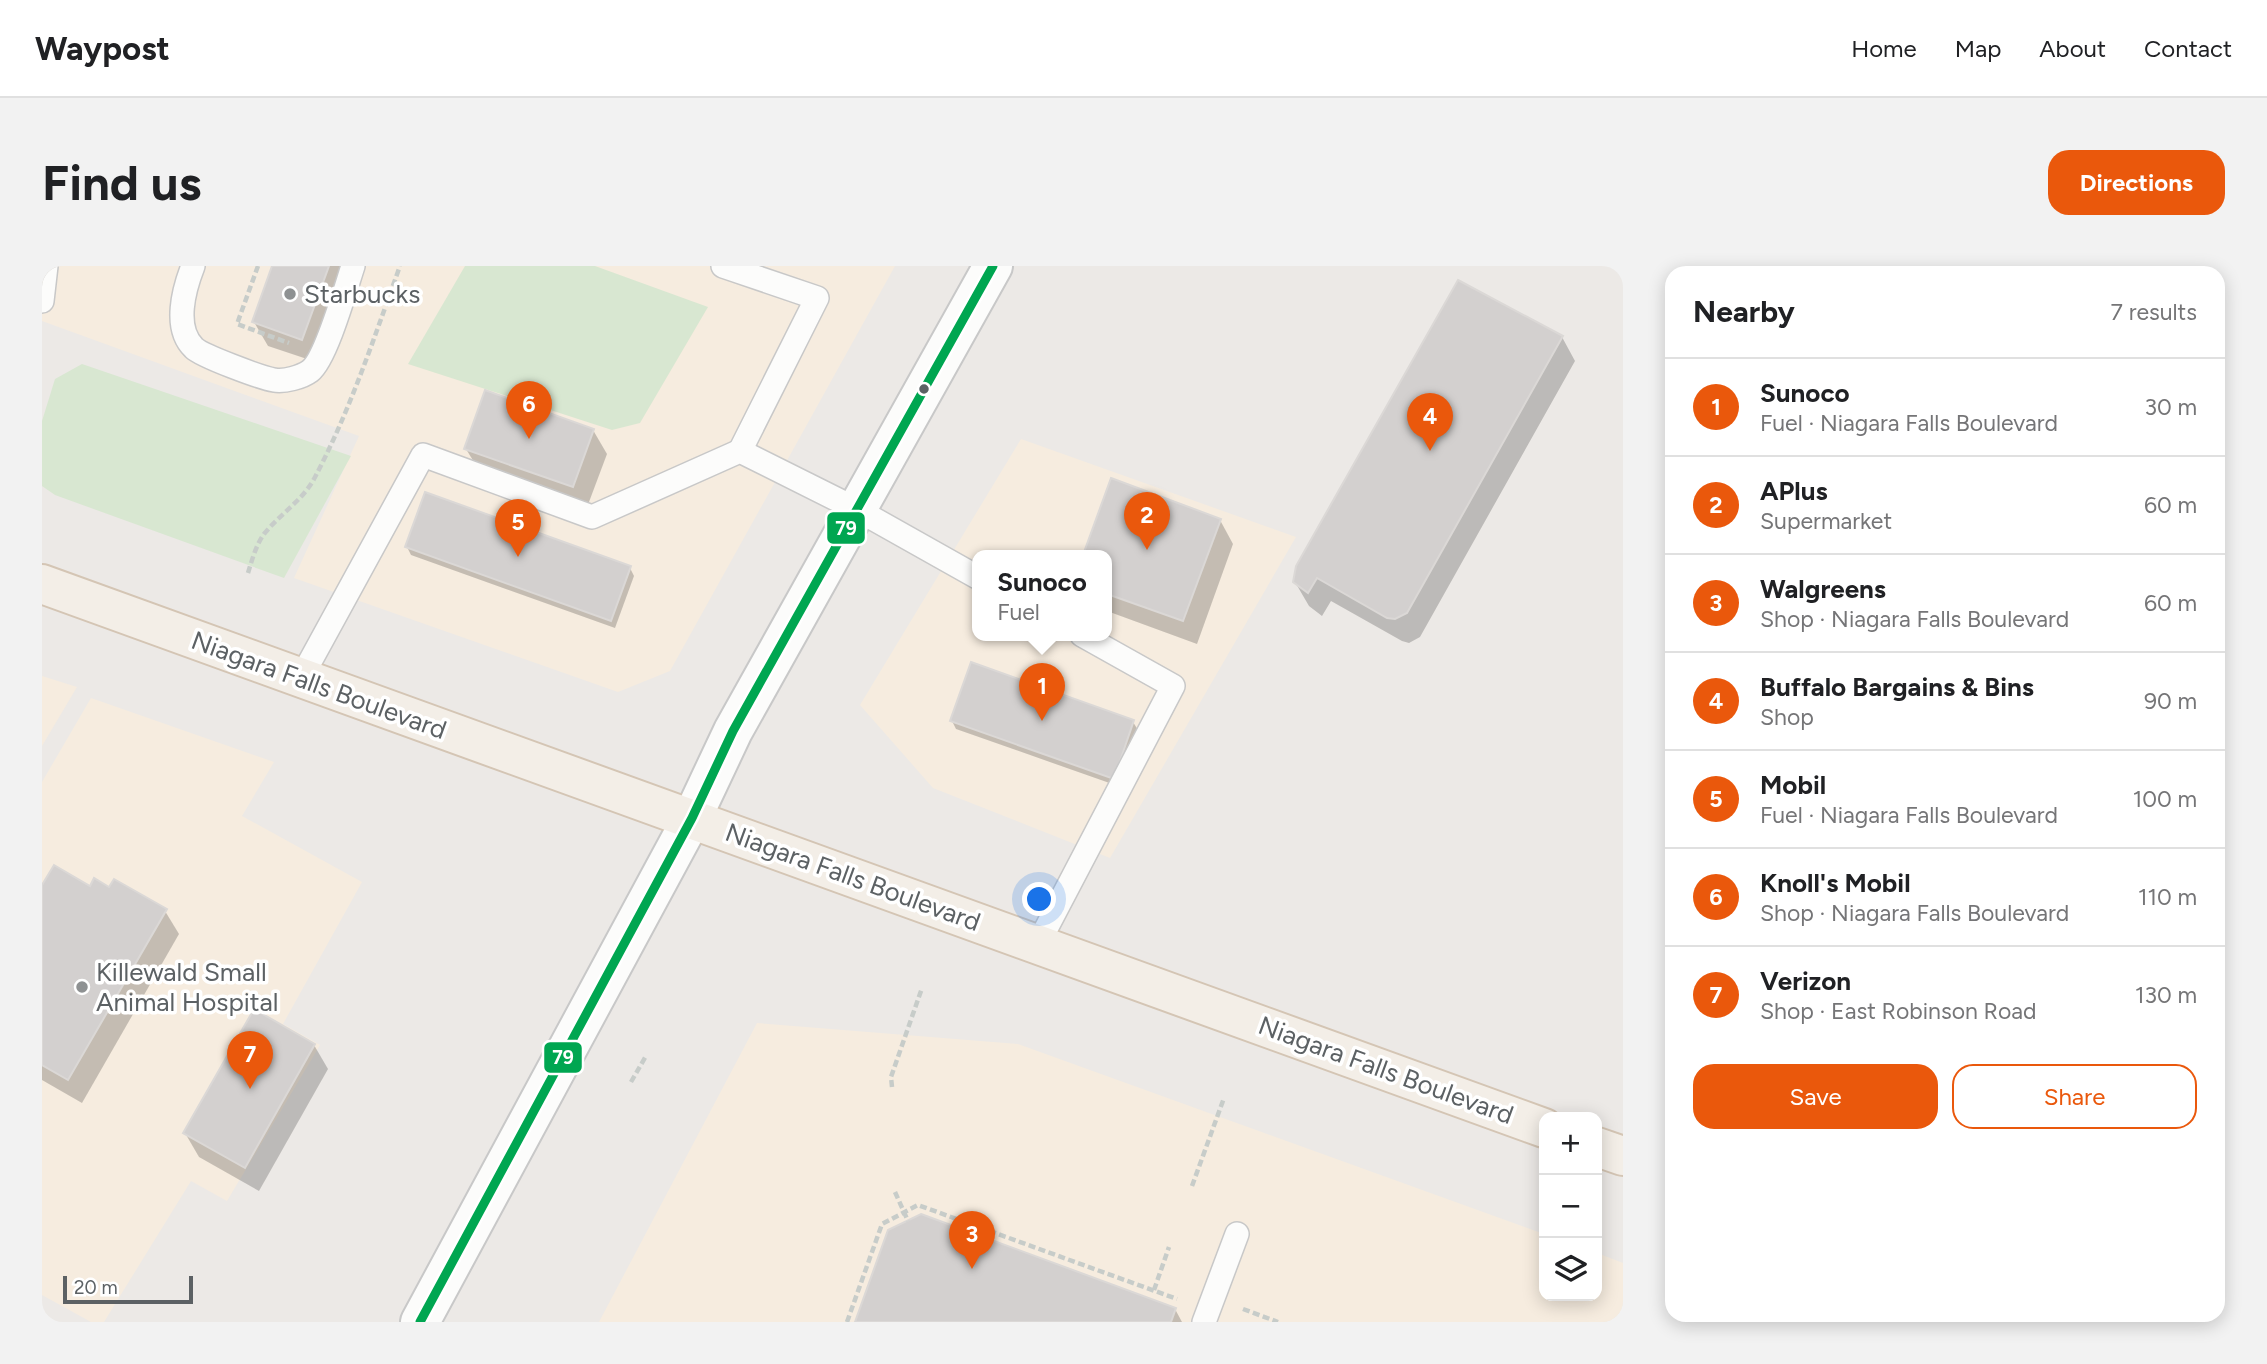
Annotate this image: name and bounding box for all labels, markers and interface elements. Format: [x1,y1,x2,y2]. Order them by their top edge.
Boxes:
text: Waypost [35,29,170,68]
text: Home [1851,34,1917,63]
text: Map [1955,34,2001,63]
text: About [2039,34,2106,63]
text: Contact [2144,34,2232,63]
button: Directions [2048,150,2225,215]
text: Find us [42,153,201,212]
place label: Starbucks [304,278,420,310]
marker: Starbucks [282,286,298,302]
text: Nearby [1693,293,1795,330]
text: 7 results [2111,298,2197,326]
text: Sunoco [1760,377,1850,409]
pin: 6 [506,381,552,439]
unlabelled marker [917,382,931,396]
pin: 4 [1407,393,1453,451]
text: 1 [1711,393,1721,421]
text: 30 m [2144,393,2197,421]
text: Fuel · Niagara Falls Boulevard [1760,409,2058,437]
text: APlus [1760,475,1828,507]
text: 2 [1709,491,1723,519]
text: 60 m [2144,491,2197,519]
pin: 2 [1124,492,1170,550]
pin: 5 [495,499,541,557]
text: Supermarket [1760,507,1892,535]
line badge: 79 [826,511,866,545]
text: 79 [835,517,857,540]
popup [972,550,1112,641]
text: Sunoco [997,566,1087,598]
text: Walgreens [1760,573,1886,605]
text: 3 [1710,589,1722,617]
text: 60 m [2144,589,2197,617]
text: Fuel [997,598,1040,626]
text: Shop · Niagara Falls Boulevard [1760,605,2069,633]
street label: Niagara Falls Boulevard [187,624,451,746]
pin: 1 [1019,663,1065,721]
text: Buffalo Bargains & Bins [1760,671,2034,703]
text: 4 [1709,687,1723,715]
text: 90 m [2144,687,2197,715]
text: Shop [1760,703,1814,731]
text: Mobil [1760,769,1826,801]
text: 5 [1709,785,1723,813]
text: 100 m [2133,785,2197,813]
text: Fuel · Niagara Falls Boulevard [1760,801,2058,829]
street label: Niagara Falls Boulevard [721,816,985,938]
text: Knoll's Mobil [1760,867,1911,899]
your location [1022,882,1056,916]
text: 6 [1709,883,1723,911]
text: 110 m [2138,883,2197,911]
text: Shop · Niagara Falls Boulevard [1760,899,2069,927]
place label: Killewald Small Animal Hospital [96,956,279,1018]
text: Verizon [1760,965,1851,997]
marker: Killewald Small Animal Hospital [74,979,90,995]
text: 7 [1710,981,1722,1009]
text: 130 m [2135,981,2197,1009]
text: Shop · East Robinson Road [1760,997,2036,1025]
street label: Niagara Falls Boulevard [1254,1009,1518,1131]
pin: 7 [227,1031,273,1089]
line badge: 79 [543,1041,583,1074]
text: 79 [552,1046,574,1069]
button: Save [1693,1064,1938,1129]
button: Share [1952,1064,2197,1129]
map controls [1539,1112,1602,1301]
button: + [1539,1112,1602,1175]
button: − [1539,1175,1602,1238]
pin: 3 [949,1211,995,1269]
button: layers [1539,1238,1602,1301]
scale bar [63,1273,192,1305]
text: 20 m [74,1276,118,1299]

